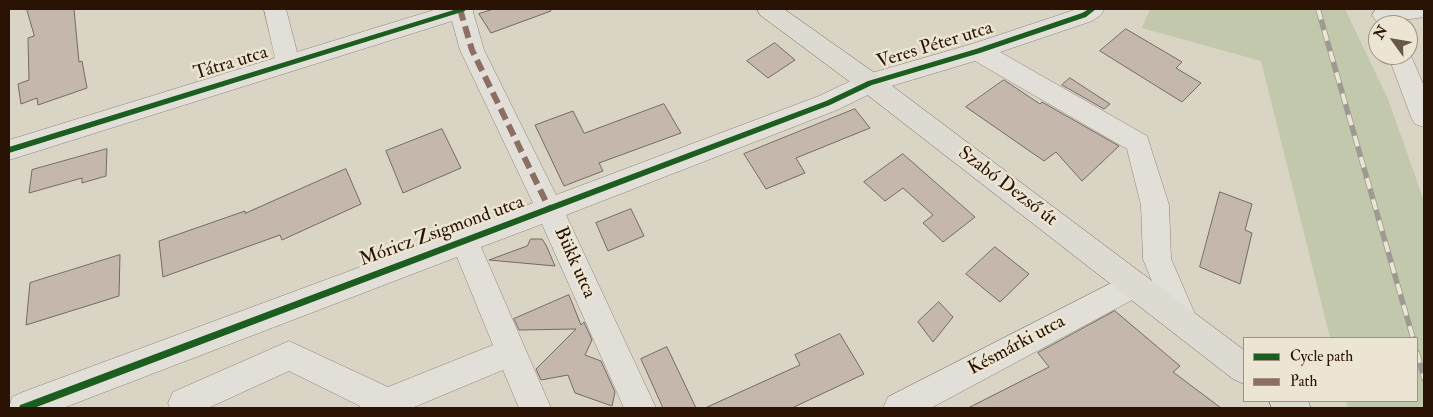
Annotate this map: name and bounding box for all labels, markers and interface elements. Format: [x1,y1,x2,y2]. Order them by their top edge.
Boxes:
north arrow [1368,15,1418,65]
street label: Veres Péter utca [874,18,996,74]
text: N [1370,22,1391,42]
street label: Tátra utca [191,42,271,86]
street label: Szabó Dezső út [953,142,1061,232]
street label: Móricz Zsigmond utca [357,192,527,272]
street label: Bükk utca [548,224,600,302]
street label: Késmárki utca [965,311,1069,381]
legend [1243,337,1418,402]
text: Cycle path [1290,347,1353,366]
text: Path [1290,372,1317,391]

